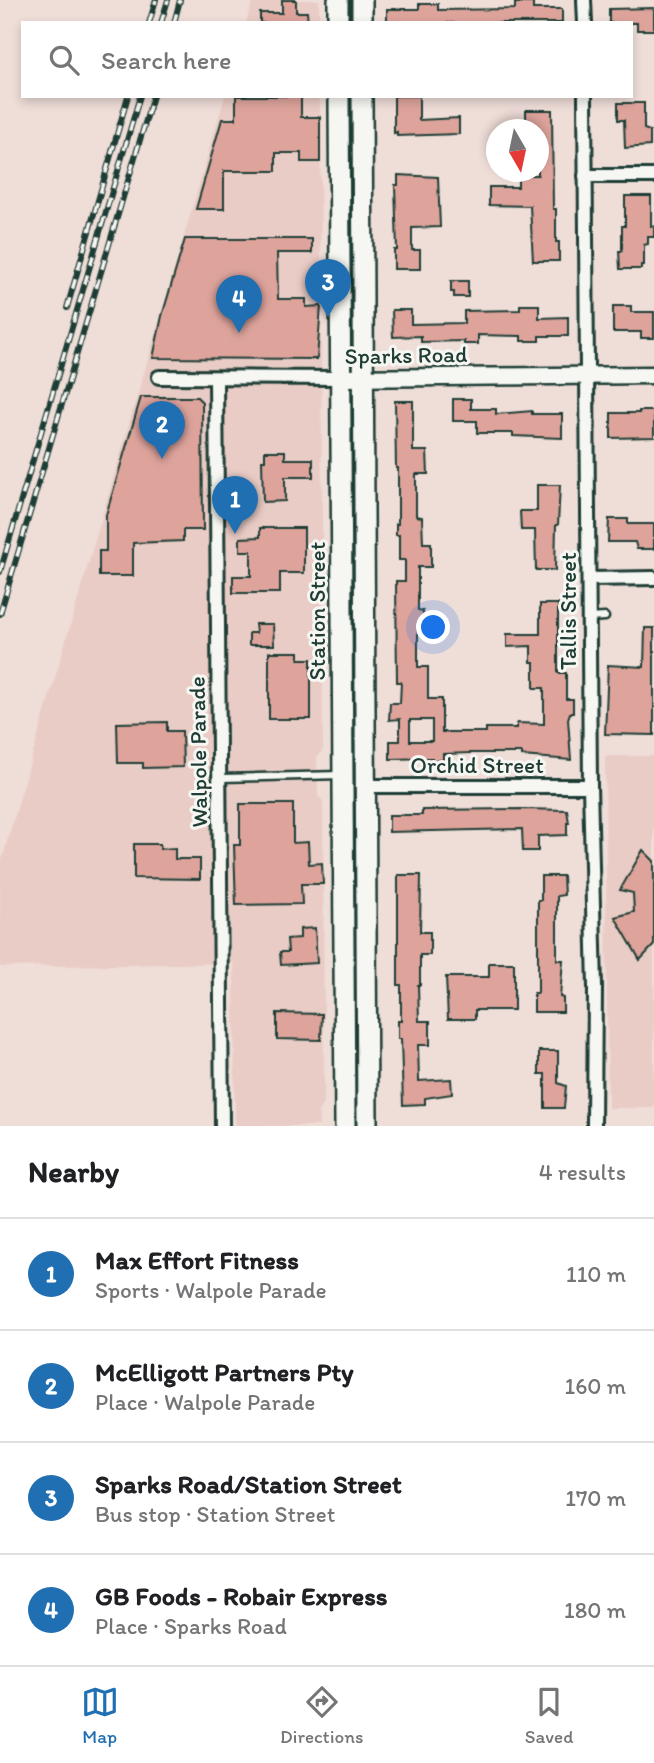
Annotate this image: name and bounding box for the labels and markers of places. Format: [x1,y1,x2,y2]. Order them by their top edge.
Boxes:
pin: 3 [305,259,351,317]
pin: 4 [216,275,262,333]
pin: 2 [139,401,185,459]
pin: 1 [212,476,258,534]

